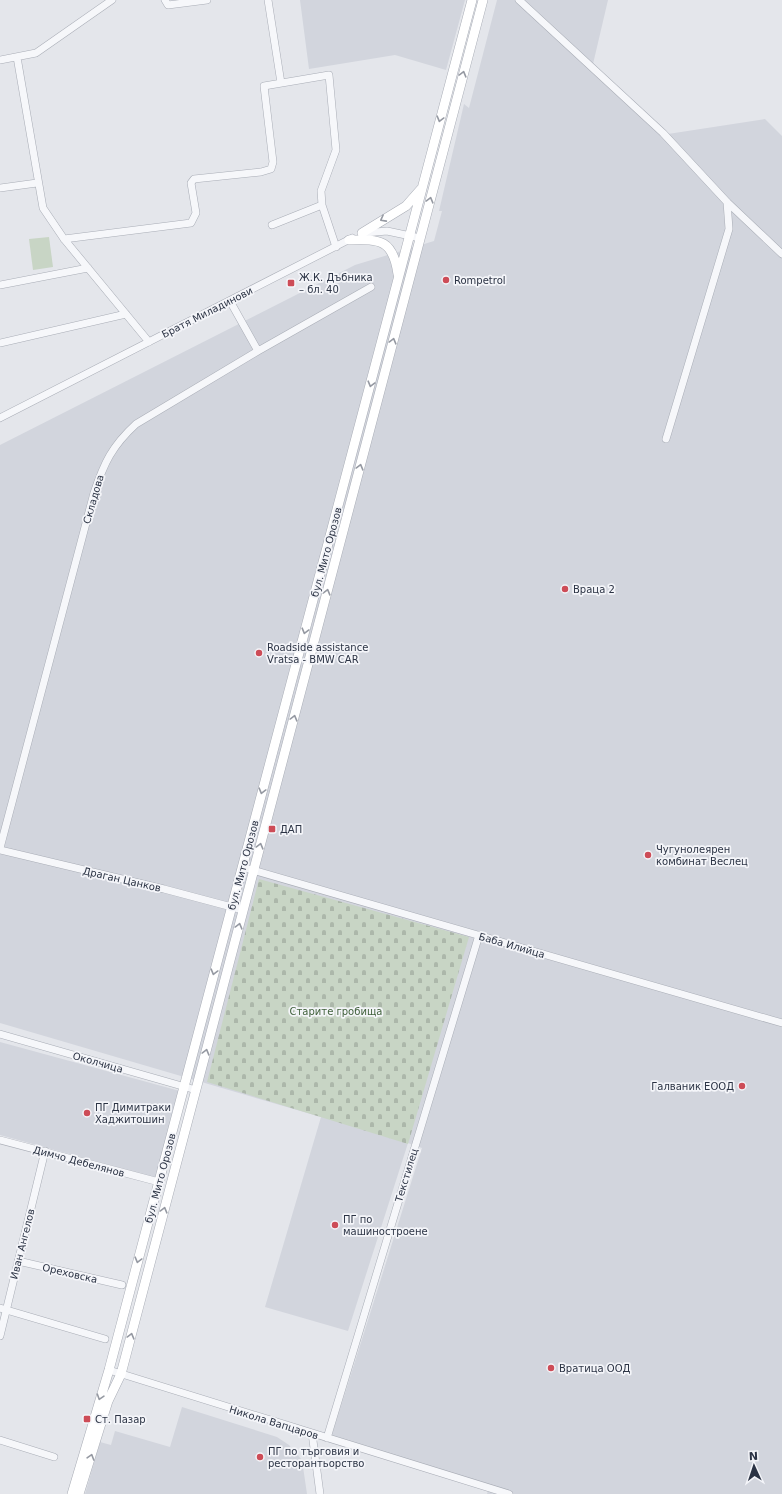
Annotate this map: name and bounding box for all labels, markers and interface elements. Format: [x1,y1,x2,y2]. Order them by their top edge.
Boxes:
one-way arrow [458,71,467,78]
one-way arrow [437,116,445,122]
one-way arrow [425,197,434,204]
one-way arrow [380,215,387,222]
place label: Ж.К. Дъбника – бл. 40 [299,272,373,295]
marker: Rompetrol [441,275,451,285]
place label: Rompetrol [454,275,506,286]
marker: Ж.К. Дъбника – бл. 40 [286,278,296,288]
street label: Братя Миладинови [160,285,254,340]
one-way arrow [388,338,397,345]
one-way arrow [367,381,375,387]
one-way arrow [355,463,364,470]
street label: Складова [81,473,106,525]
street label: бул. Мито Орозов [309,506,344,598]
marker: Враца 2 [560,584,570,594]
place label: Враца 2 [573,584,615,595]
one-way arrow [322,589,331,596]
one-way arrow [301,628,310,635]
place label: Roadside assistance Vratsa - BMW CAR [267,642,368,665]
marker: Roadside assistance Vratsa - BMW CAR [254,648,264,658]
one-way arrow [289,715,298,722]
one-way arrow [259,788,267,794]
street label: бул. Мито Орозов [226,819,261,911]
marker: ДАП [267,824,277,834]
place label: ДАП [280,824,302,835]
one-way arrow [255,842,264,849]
place label: Чугунолеярен комбинат Веслец [656,844,748,867]
marker: Чугунолеярен комбинат Веслец [643,850,653,860]
street label: Драган Цанков [82,865,162,894]
one-way arrow [234,923,243,930]
street label: Баба Илийца [478,931,546,960]
one-way arrow [211,969,219,975]
park label: Старите гробища [290,1006,382,1017]
one-way arrow [201,1049,210,1056]
street label: Околчица [71,1050,124,1075]
place label: Галваник ЕООД [651,1081,734,1092]
marker: Галваник ЕООД [737,1081,747,1091]
place label: ПГ Димитраки Хаджитошин [95,1102,171,1125]
marker: ПГ Димитраки Хаджитошин [82,1108,92,1118]
street label: бул. Мито Орозов [143,1132,178,1224]
street label: Димчо Дебелянов [32,1144,126,1179]
street label: Текстилец [393,1147,420,1204]
one-way arrow [159,1207,168,1214]
street label: Иван Ангелов [8,1208,37,1281]
place label: ПГ по машиностроене [343,1214,428,1237]
marker: ПГ по машиностроене [330,1220,340,1230]
one-way arrow [134,1256,143,1263]
street label: Ореховска [41,1262,98,1285]
one-way arrow [126,1333,135,1340]
marker: Вратица ООД [546,1363,556,1373]
place label: Вратица ООД [559,1363,631,1374]
one-way arrow [96,1394,105,1401]
street label: Никола Вапцаров [228,1404,320,1441]
marker: Ст. Пазар [82,1414,92,1424]
place label: Ст. Пазар [95,1414,146,1425]
place label: ПГ по търговия и ресторантьорство [268,1446,364,1469]
north arrow [734,1446,774,1486]
text: N [749,1450,758,1463]
marker: ПГ по търговия и ресторантьорство [255,1452,265,1462]
one-way arrow [86,1453,95,1460]

